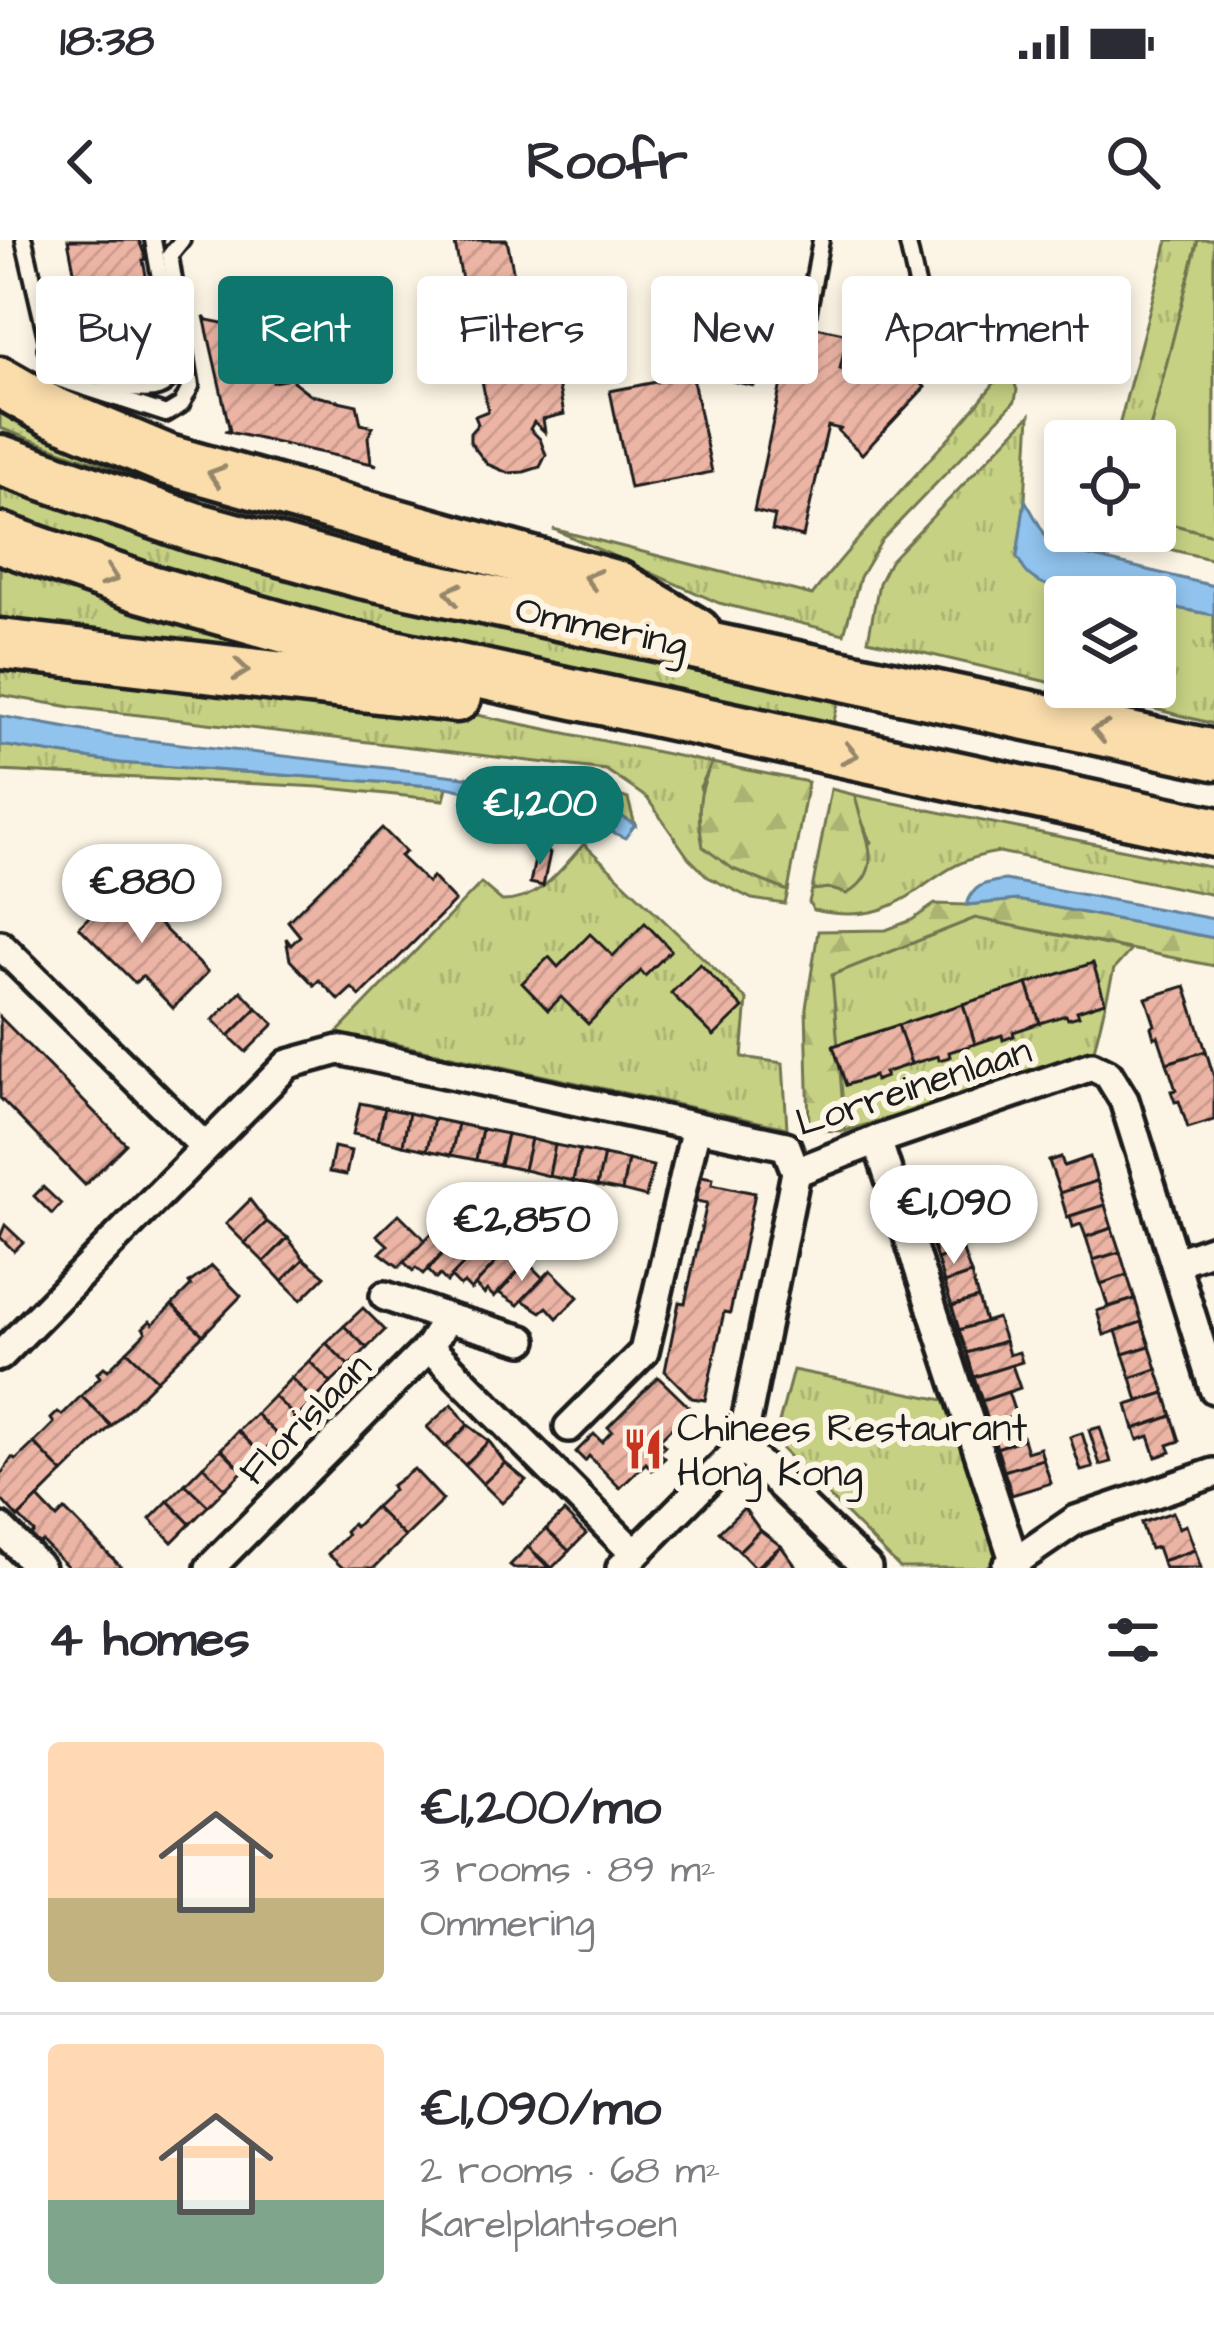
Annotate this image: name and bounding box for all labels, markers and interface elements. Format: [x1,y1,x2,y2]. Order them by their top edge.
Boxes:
text: 18:38 [60,11,155,73]
text: Roofr [526,125,688,200]
icon: back [48,129,114,195]
icon: search [1100,129,1166,195]
chip: Buy [36,276,194,384]
chip: Rent [218,276,393,384]
chip: Filters [417,276,627,384]
chip: New [651,276,818,384]
chip: Apartment [842,276,1131,384]
map controls [1044,420,1176,708]
button: locate [1044,420,1176,552]
one-way arrow [206,464,227,489]
one-way arrow [99,563,120,588]
one-way arrow [582,568,603,593]
button: layers [1044,576,1176,708]
one-way arrow [443,581,463,606]
street label: Ommering [510,583,693,673]
one-way arrow [232,657,251,683]
one-way arrow [1090,719,1110,745]
one-way arrow [839,740,859,765]
pin: €1,200 [442,766,638,868]
text: €1,200 [483,778,597,832]
pin: €880 [71,844,213,946]
text: €880 [89,856,195,910]
street label: Lorreinenlaan [789,1024,1038,1151]
pin: €1,090 [856,1165,1052,1267]
text: €1,090 [897,1177,1011,1231]
pin: €2,850 [424,1182,620,1284]
text: €2,850 [453,1194,591,1248]
street label: Florislaan [228,1342,384,1498]
place label: Chinees Restaurant Hong Kong [677,1403,1027,1502]
restaurant icon: Chinees Restaurant Hong Kong [620,1426,666,1472]
text: 4 homes [48,1605,250,1676]
icon: filters [1100,1607,1166,1673]
text: €1,200/mo [420,1773,661,1844]
icon: home [144,1790,288,1934]
text: 3 rooms · 89 m² [420,1844,716,1898]
text: Ommering [420,1898,595,1952]
text: €1,090/mo [420,2074,661,2145]
icon: home [144,2092,288,2236]
text: 2 rooms · 68 m² [420,2145,720,2199]
text: Karelplantsoen [420,2199,677,2253]

